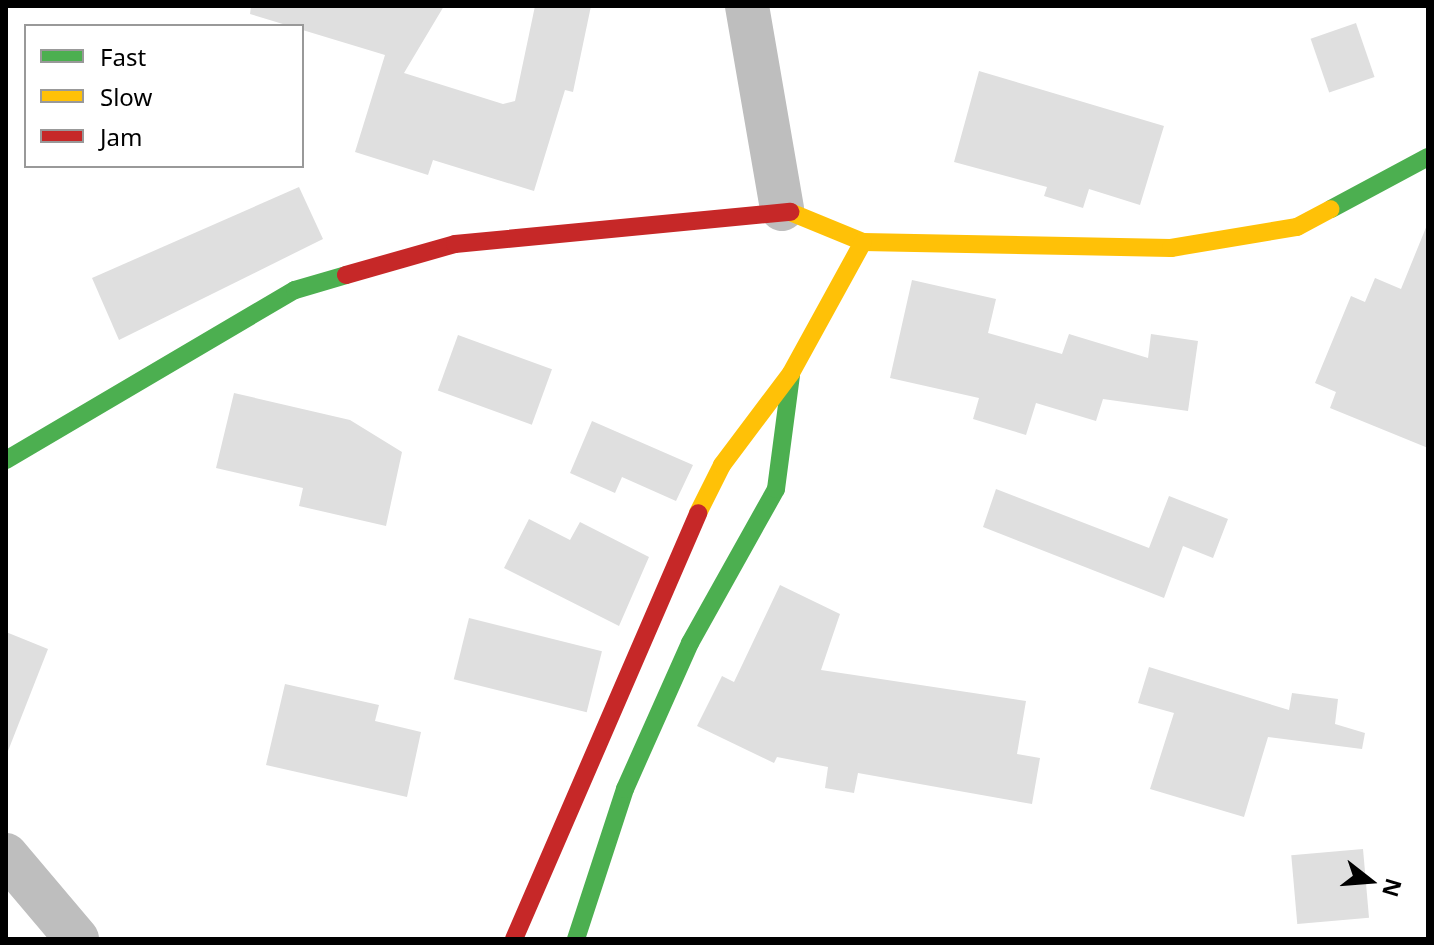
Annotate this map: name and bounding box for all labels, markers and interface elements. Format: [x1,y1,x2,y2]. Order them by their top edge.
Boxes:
legend [24,24,304,168]
text: Fast [100,40,146,73]
text: Slow [100,80,152,113]
text: Jam [100,120,142,153]
north arrow [1330,841,1410,921]
text: N [1376,875,1410,901]

